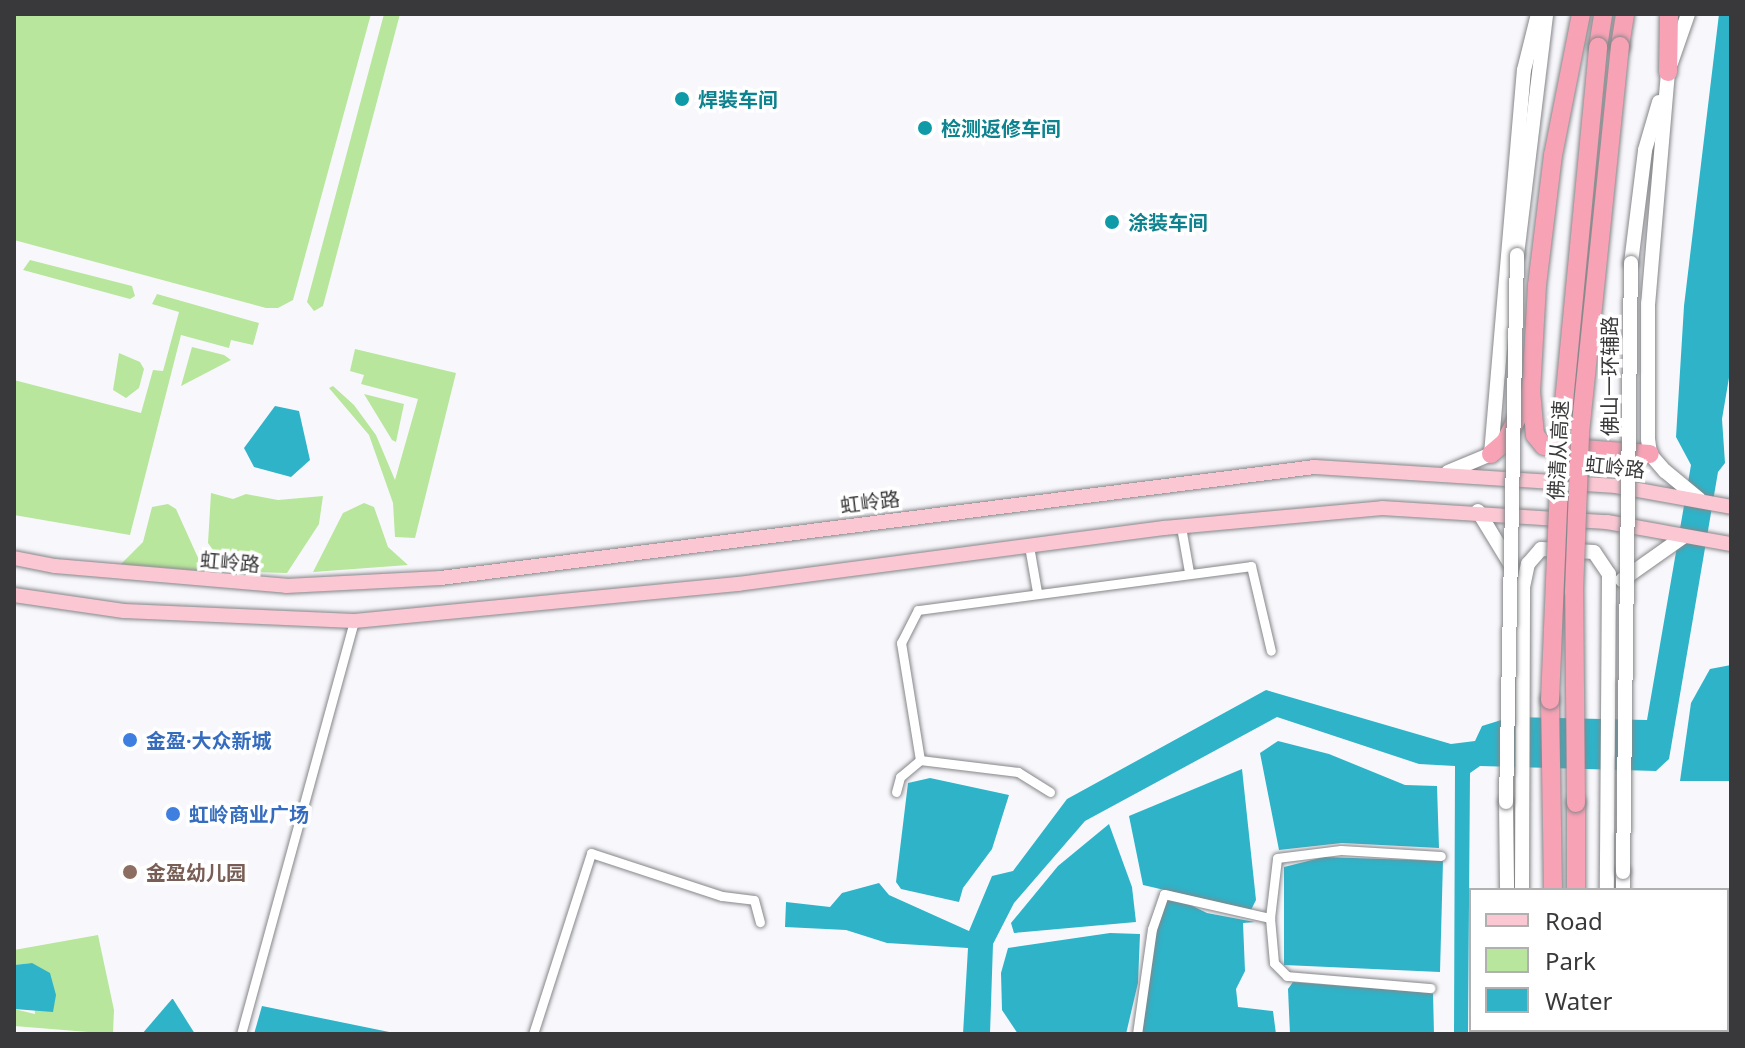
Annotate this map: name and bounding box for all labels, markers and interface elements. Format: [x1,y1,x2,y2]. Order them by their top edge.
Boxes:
place label: 焊装车间 [698,87,778,111]
marker: 焊装车间 [673,90,691,108]
place label: 检测返修车间 [941,116,1061,140]
marker: 检测返修车间 [916,119,934,137]
place label: 涂装车间 [1128,210,1208,234]
marker: 涂装车间 [1103,213,1121,231]
street label: 佛山一环辅路 [1597,316,1621,436]
street label: 佛清从高速 [1543,399,1573,501]
street label: 虹岭路 [1584,452,1646,482]
street label: 虹岭路 [839,486,901,518]
street label: 虹岭路 [199,547,261,577]
place label: 金盈·大众新城 [146,728,272,752]
marker: 金盈·大众新城 [121,731,139,749]
place label: 虹岭商业广场 [189,802,309,826]
marker: 虹岭商业广场 [164,805,182,823]
place label: 金盈幼儿园 [146,860,246,884]
marker: 金盈幼儿园 [121,863,139,881]
legend [1469,888,1729,1032]
text: Road [1545,904,1603,937]
text: Park [1545,944,1596,977]
text: Water [1545,984,1612,1017]

